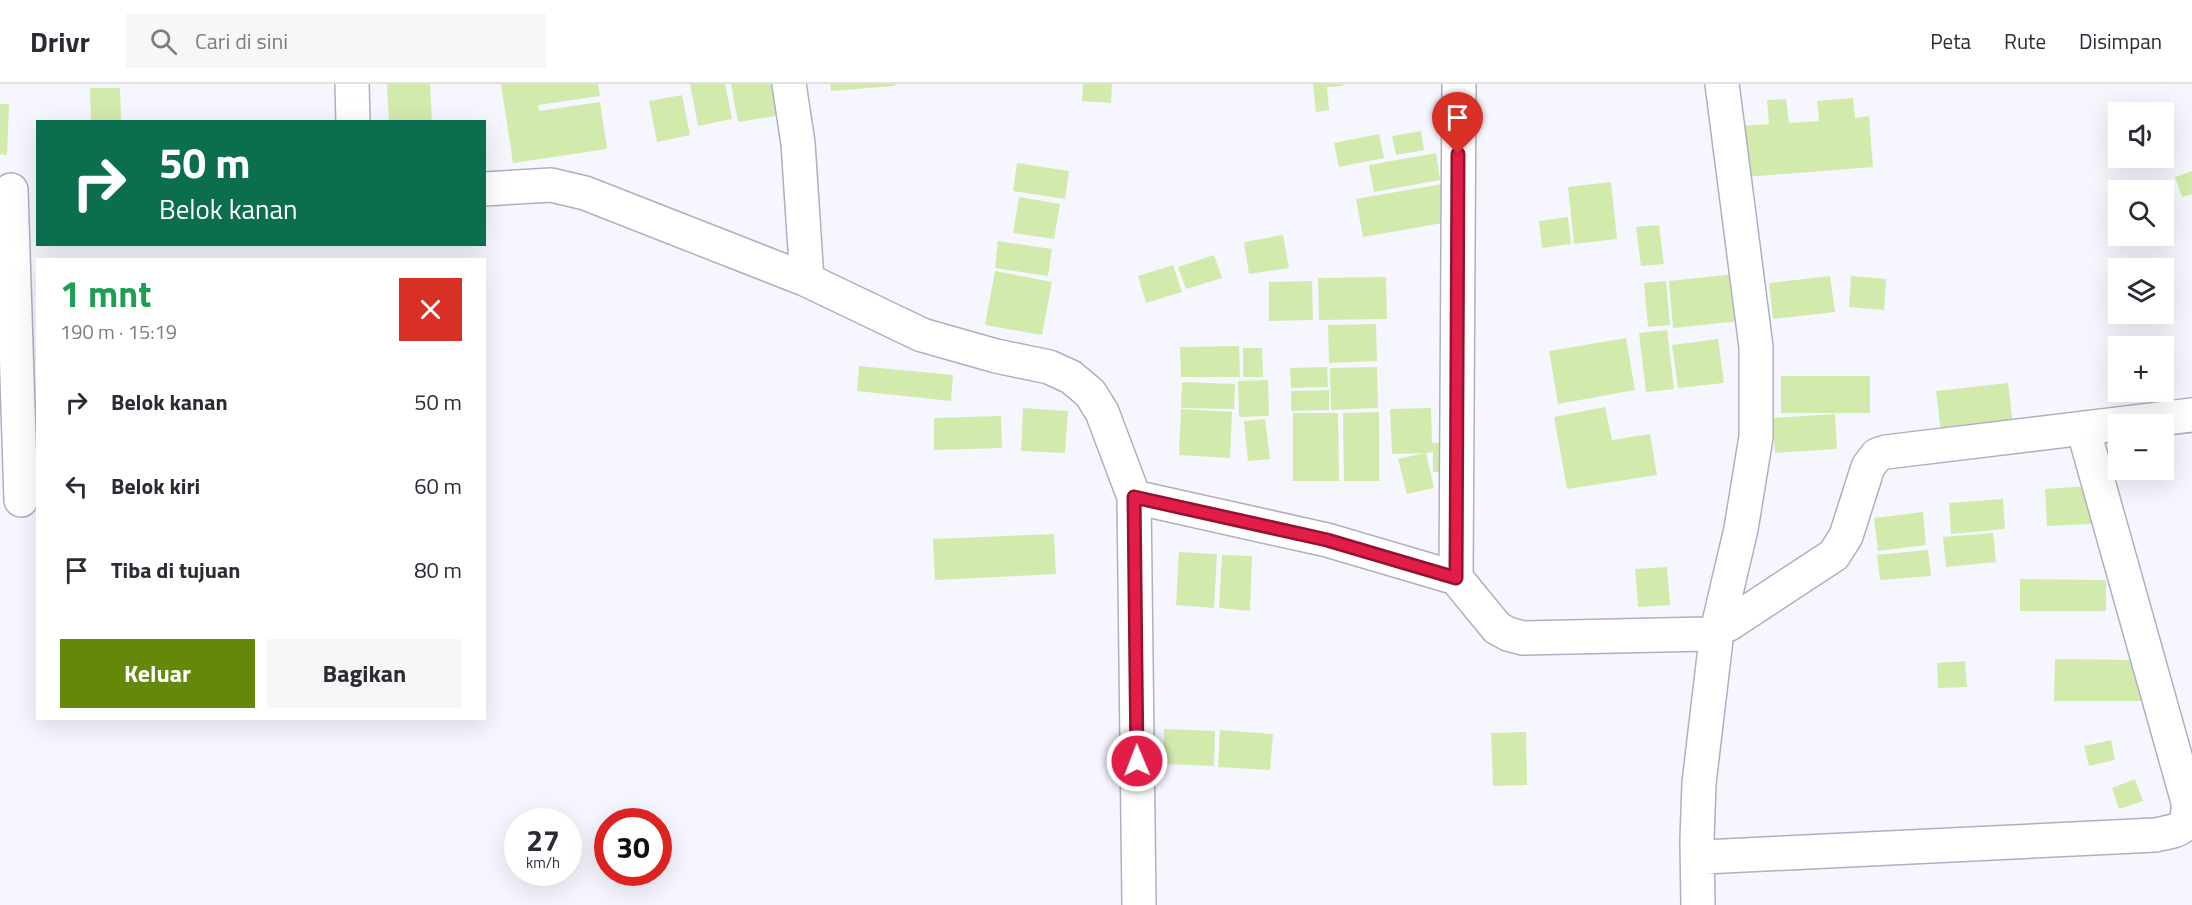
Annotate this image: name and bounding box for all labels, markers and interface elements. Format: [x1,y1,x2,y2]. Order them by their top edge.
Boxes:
search box [126,14,546,68]
text: Drivr [30,20,90,63]
text: Cari di sini [195,24,288,58]
icon: search [147,25,180,58]
text: Peta [1930,25,1971,57]
text: Rute [2004,25,2046,57]
text: Disimpan [2079,25,2162,57]
pin [1432,92,1483,154]
icon: arrive [1441,101,1474,134]
map controls [2108,102,2174,480]
button: sound [2108,102,2174,168]
text: 50 m [159,130,251,194]
icon: right [60,144,138,222]
button: search [2108,180,2174,246]
text: Belok kanan [159,188,298,229]
button: layers [2108,258,2174,324]
text: 1 mnt [60,266,151,321]
button: close [399,278,462,341]
text: 190 m · 15:19 [60,316,177,347]
button: + [2108,336,2174,402]
text: Belok kanan [111,385,228,419]
text: 50 m [414,385,462,419]
icon: right [60,386,93,419]
button: − [2108,414,2174,480]
text: Belok kiri [111,469,200,503]
text: 60 m [414,469,462,503]
icon: left [60,470,93,503]
text: Tiba di tujuan [111,553,240,587]
text: 80 m [414,553,462,587]
icon: arrive [60,554,93,587]
button: Keluar [60,639,255,708]
button: Bagikan [267,639,462,708]
position arrow [1105,729,1169,793]
speed limit sign: 30 [594,808,672,886]
text: 27 [526,817,560,863]
text: km/h [526,851,560,874]

